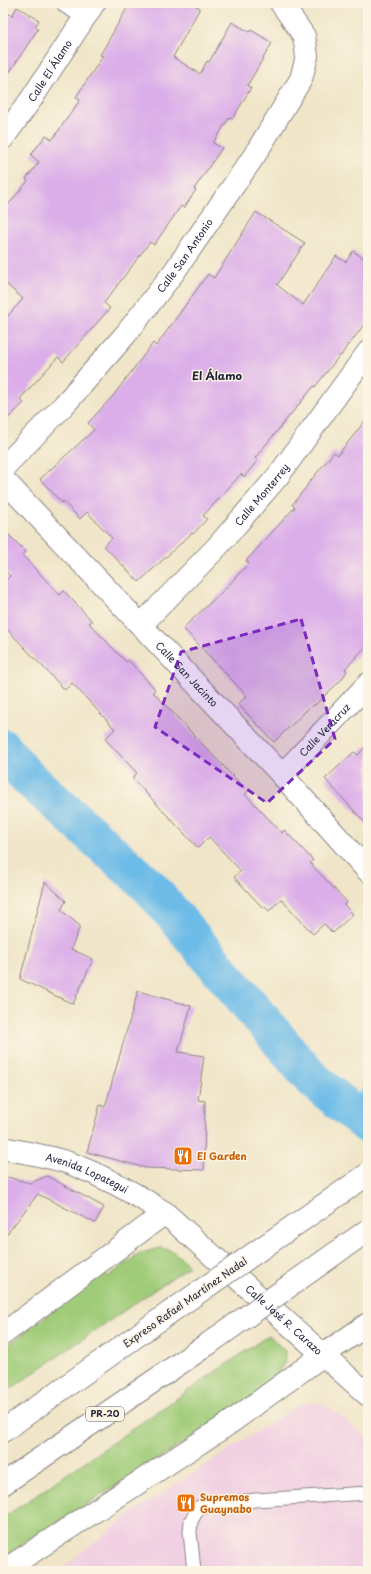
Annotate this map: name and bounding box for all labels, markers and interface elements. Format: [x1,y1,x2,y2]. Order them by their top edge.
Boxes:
street label: Calle El Álamo [24,36,75,104]
street label: Calle San Antonio [153,215,216,295]
district label: El Álamo [192,367,243,384]
street label: Calle Monterrey [231,459,292,529]
street label: Calle San Jacinto [153,638,222,710]
street label: Calle Veracruz [295,699,353,760]
restaurant icon: El Garden [172,1145,194,1167]
place label: El Garden [197,1148,247,1163]
street label: Avenida Lopategui [44,1149,131,1196]
street label: Expreso Rafael Martínez Nadal [120,1253,250,1350]
street label: Calle José R. Carazo [243,1281,326,1358]
road number: PR-20 [86,1407,124,1421]
place label: Supremos Guaynabo [200,1489,252,1517]
restaurant icon: Supremos Guaynabo [175,1492,197,1514]

